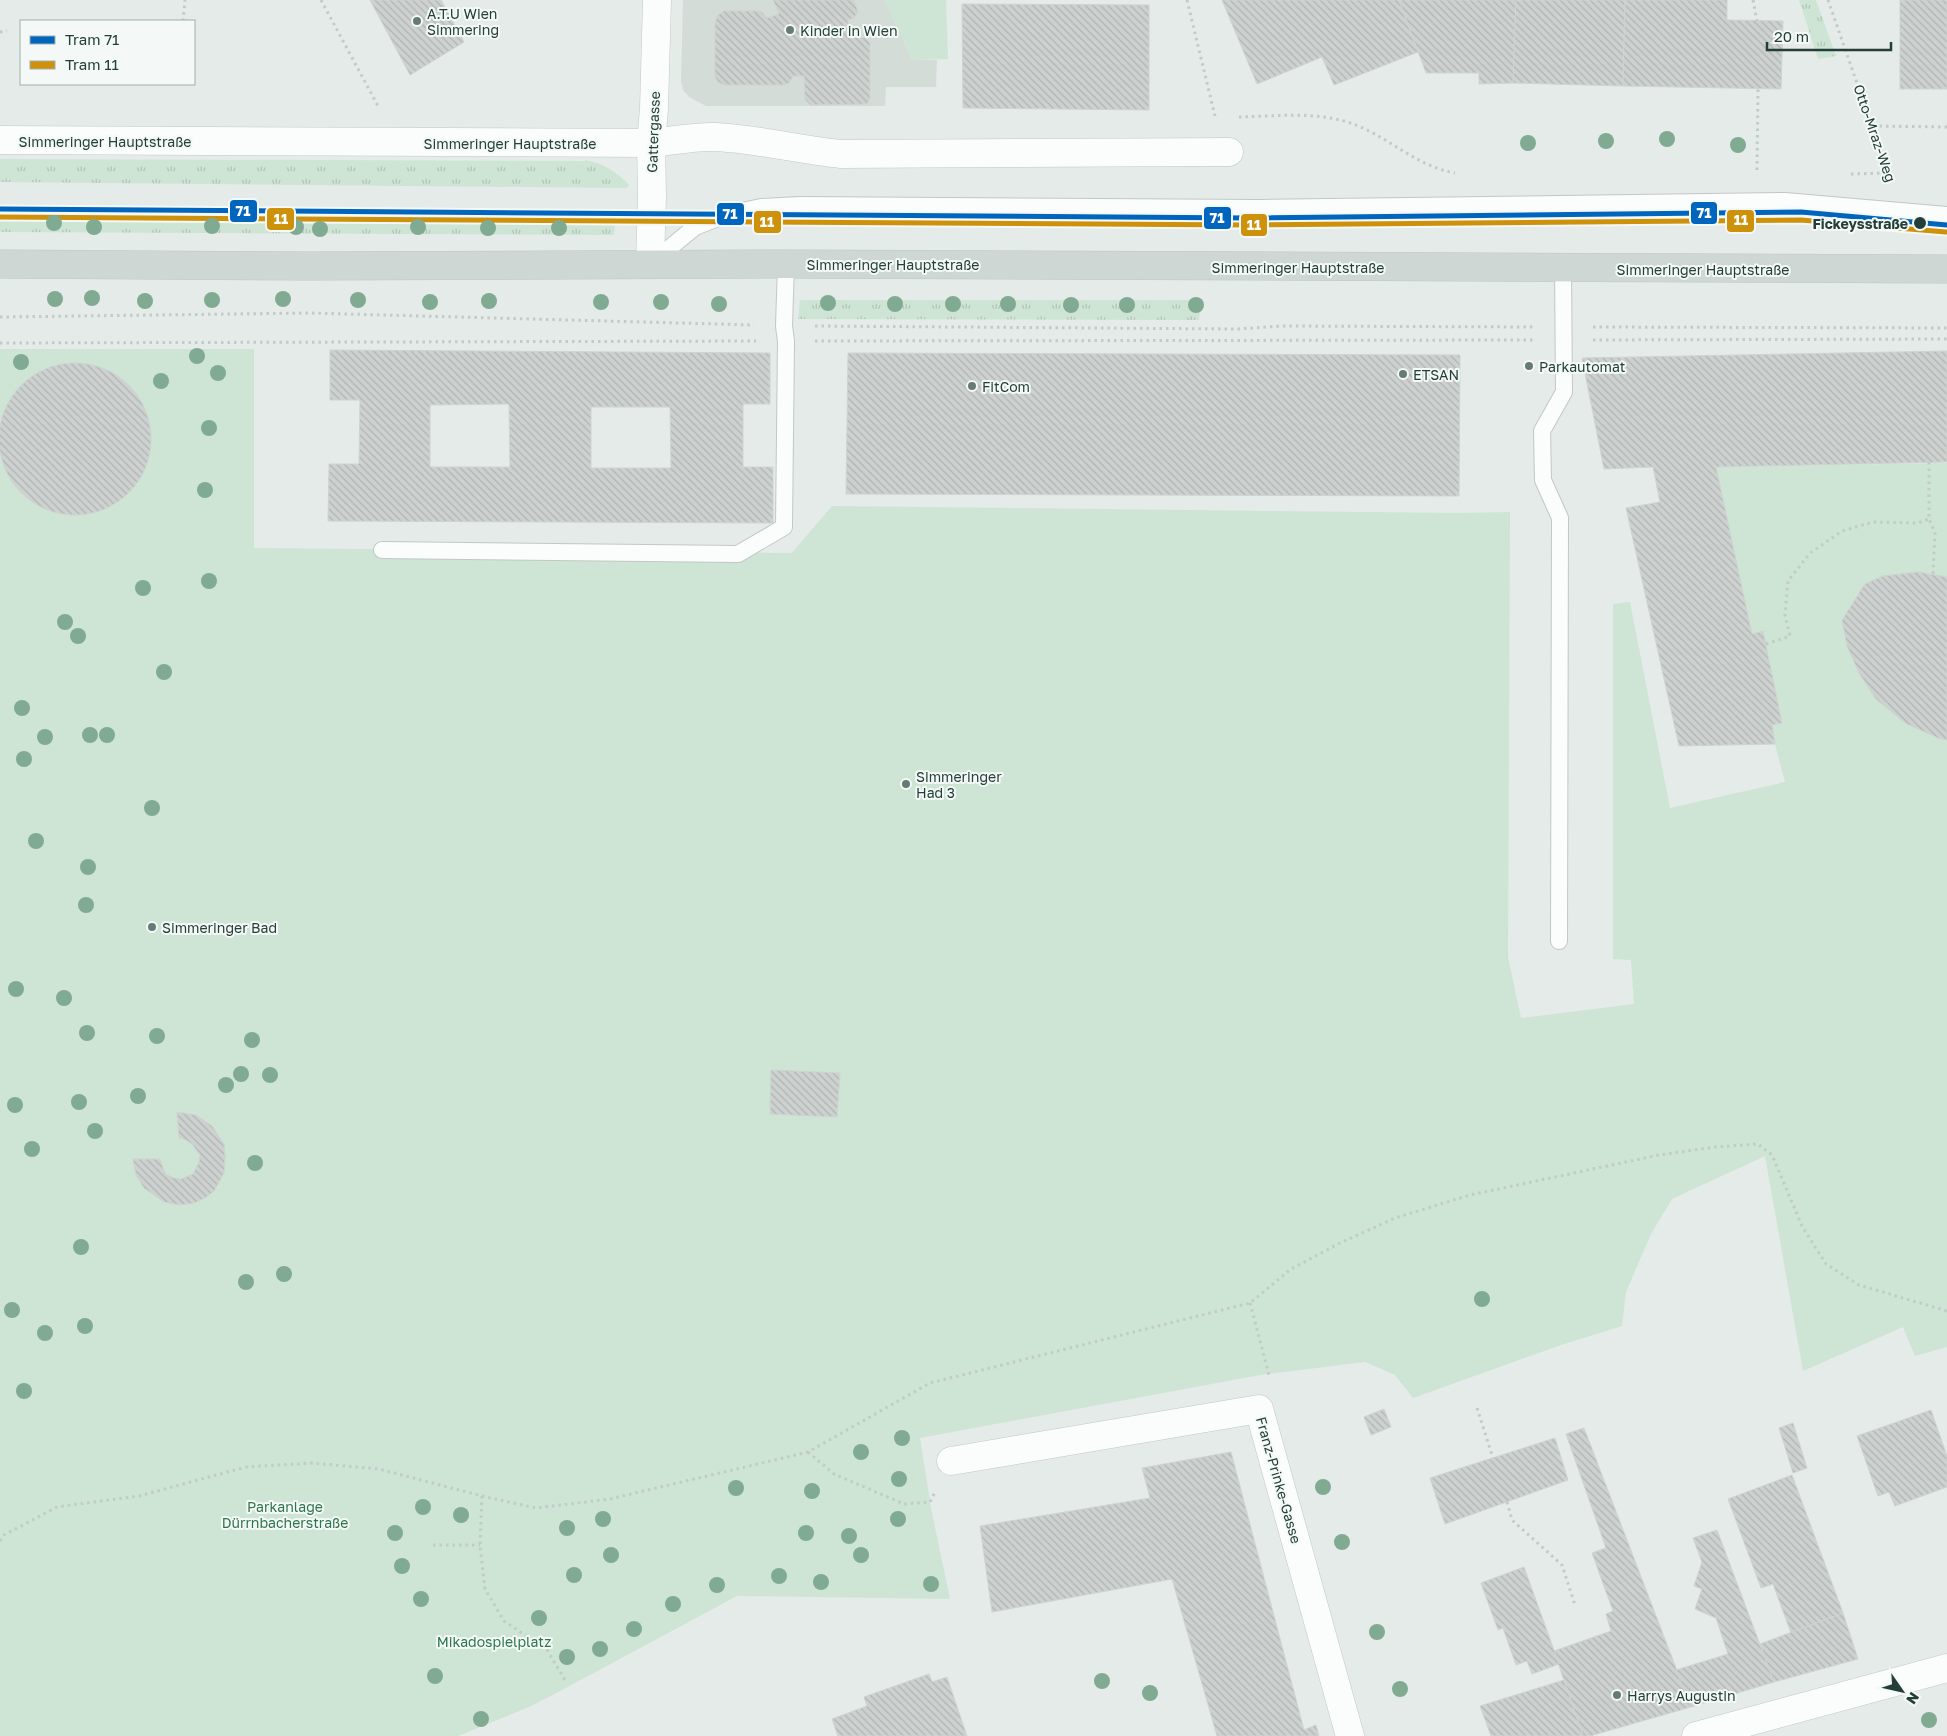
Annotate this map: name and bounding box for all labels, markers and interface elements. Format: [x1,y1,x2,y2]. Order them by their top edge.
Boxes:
place label: A.T.U Wien Simmering [427,5,499,38]
marker: A.T.U Wien Simmering [411,15,423,27]
legend [20,20,195,85]
scale bar [1767,20,1891,52]
place label: Kinder in Wien [800,22,898,39]
marker: Kinder in Wien [784,24,796,36]
text: 20 m [1774,27,1809,45]
text: Tram 71 [65,30,119,48]
text: Tram 11 [65,55,119,73]
street label: Otto-Mraz-Weg [1850,82,1900,184]
street label: Gattergasse [643,91,663,173]
street label: Simmeringer Hauptstraße [19,133,191,150]
street label: Simmeringer Hauptstraße [424,135,596,152]
line badge: 71 [229,199,258,223]
line badge: 71 [1690,201,1718,225]
text: 71 [236,202,250,219]
line badge: 71 [716,202,745,226]
text: 71 [1697,204,1711,221]
text: 71 [723,205,737,222]
line badge: 71 [1203,206,1232,230]
line badge: 11 [266,207,295,231]
text: 71 [1210,209,1224,226]
line badge: 11 [1726,209,1755,233]
text: 11 [274,210,288,227]
line badge: 11 [753,210,782,234]
text: 11 [1734,211,1748,228]
text: 11 [760,213,774,230]
line badge: 11 [1240,213,1268,237]
place label: Fickeysstraße [1813,215,1908,232]
marker: Fickeysstraße [1912,215,1928,231]
text: 11 [1247,216,1261,233]
street label: Simmeringer Hauptstraße [807,256,979,273]
street label: Simmeringer Hauptstraße [1212,259,1384,276]
street label: Simmeringer Hauptstraße [1617,261,1789,278]
place label: Parkautomat [1539,358,1625,375]
marker: Parkautomat [1523,360,1535,372]
place label: ETSAN [1413,366,1459,383]
marker: ETSAN [1397,368,1409,380]
place label: FitCom [982,378,1030,395]
marker: FitCom [966,380,978,392]
place label: Simmeringer Had 3 [916,768,1002,801]
marker: Simmeringer Had 3 [900,778,912,790]
place label: Simmeringer Bad [162,919,277,936]
marker: Simmeringer Bad [146,921,158,933]
street label: Franz-Prinke-Gasse [1253,1415,1305,1545]
park label: Parkanlage Dürrnbacherstraße [222,1498,348,1531]
park label: Mikadospielplatz [437,1633,551,1650]
north arrow [1877,1666,1927,1716]
place label: Harrys Augustin [1627,1687,1736,1704]
marker: Harrys Augustin [1611,1689,1623,1701]
text: N [1903,1689,1923,1708]

